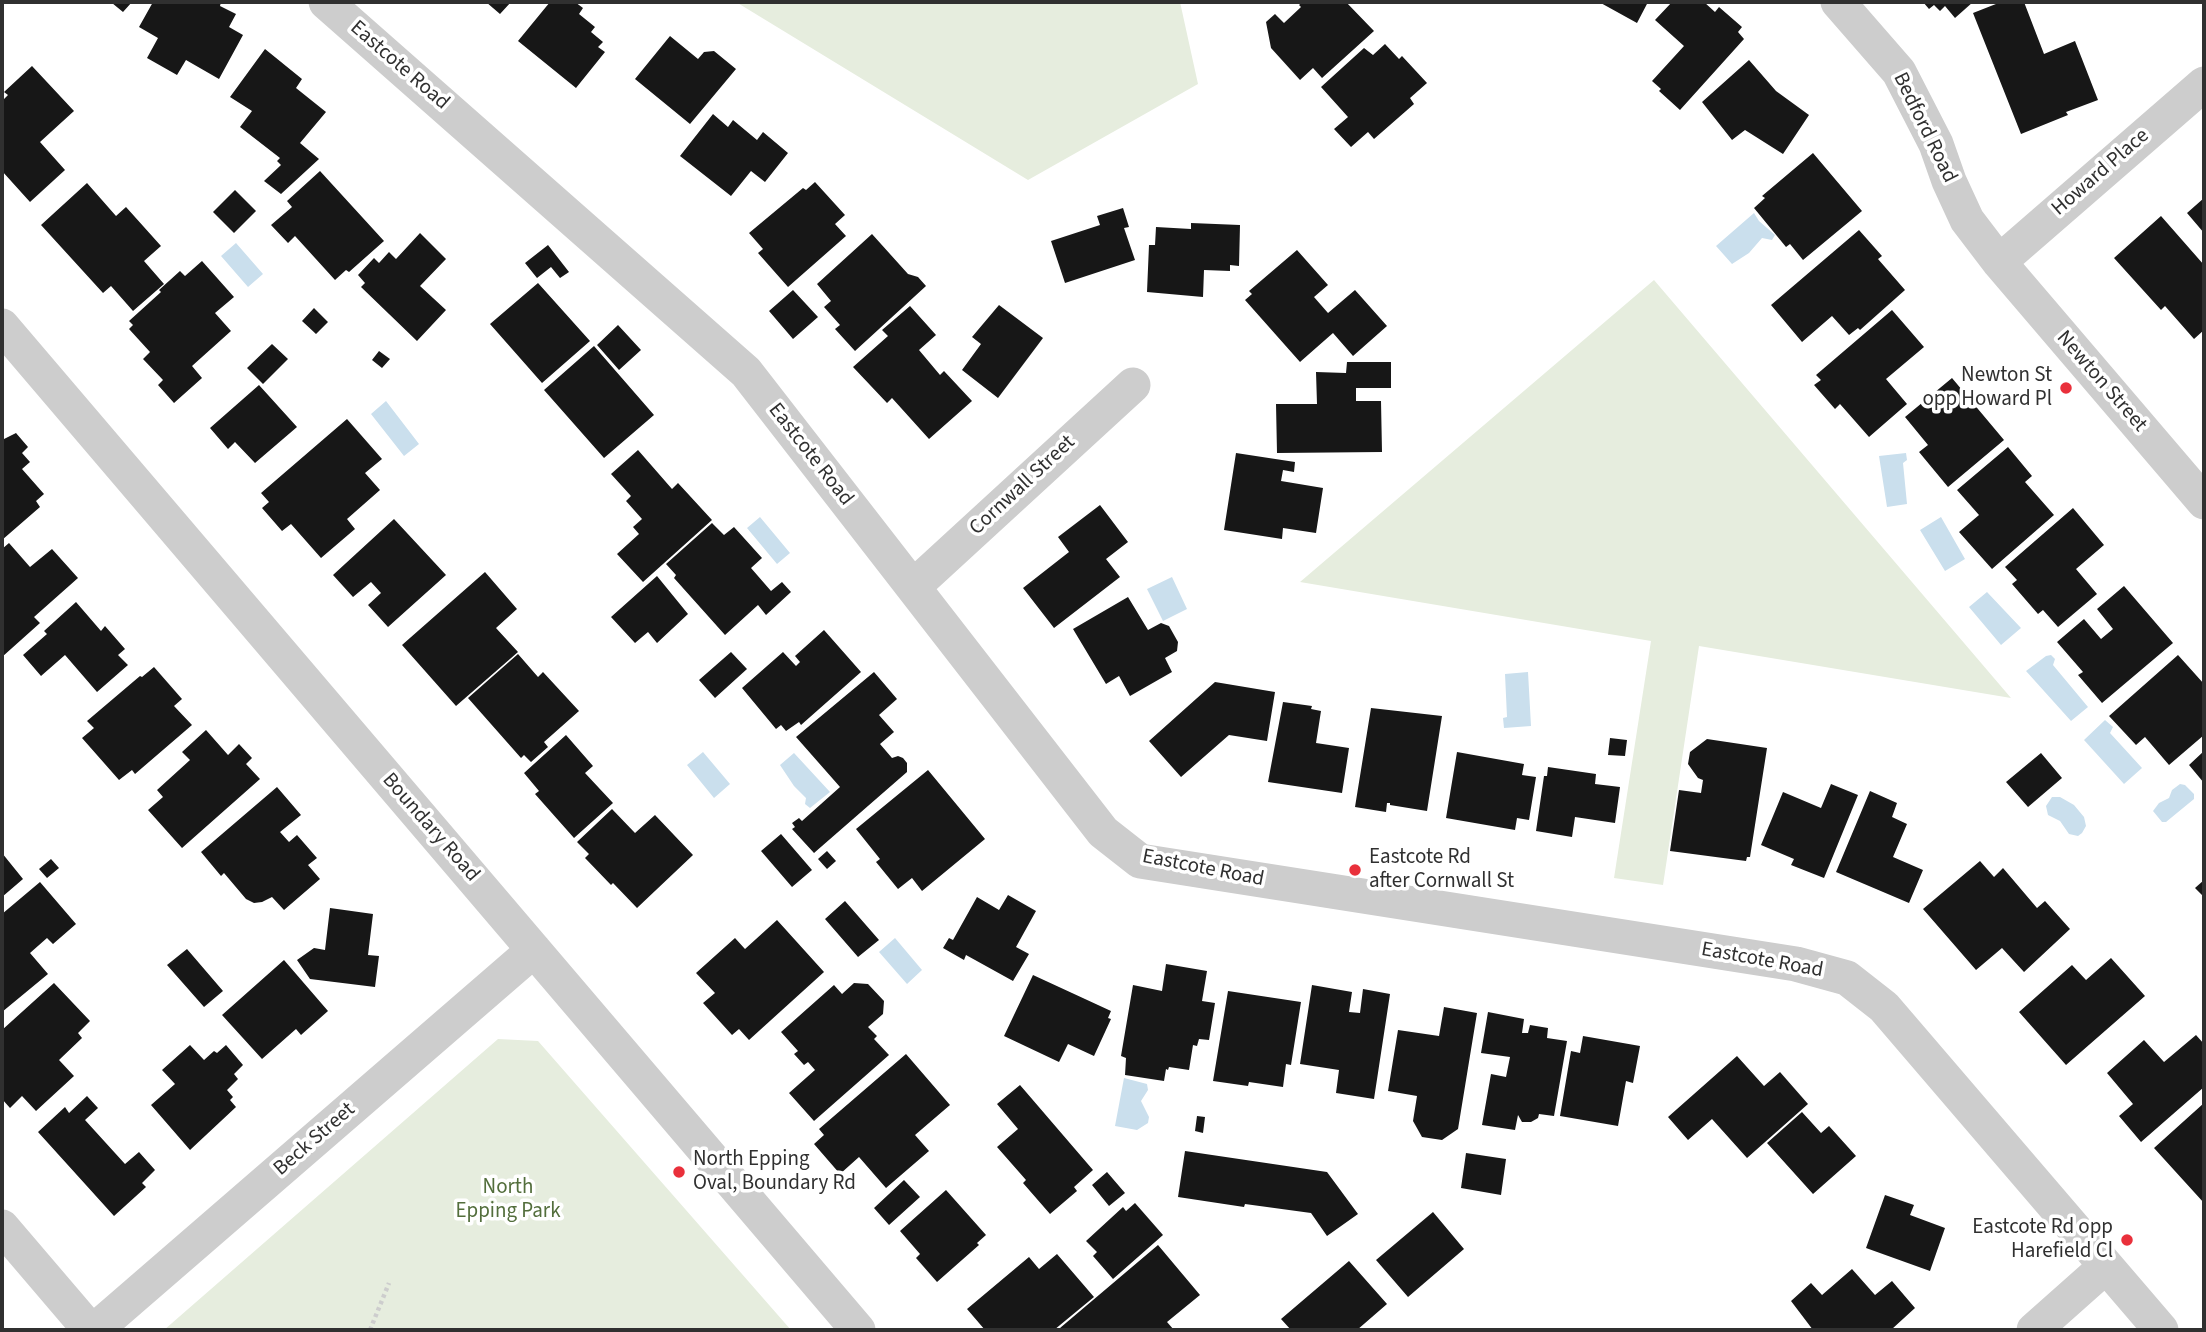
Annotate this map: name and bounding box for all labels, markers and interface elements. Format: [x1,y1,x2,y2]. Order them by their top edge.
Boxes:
street label: Eastcote Road [344,16,454,116]
street label: Bedford Road [1886,69,1962,187]
street label: Howard Place [2047,124,2155,222]
street label: Newton Street [2050,326,2152,438]
place label: Newton St opp Howard Pl [1922,363,2052,413]
marker: Newton St opp Howard Pl [2058,380,2074,396]
street label: Eastcote Road [762,399,858,511]
street label: Cornwall Street [965,431,1081,541]
street label: Boundary Road [376,768,484,888]
street label: Eastcote Road [1140,845,1266,893]
place label: Eastcote Rd after Cornwall St [1369,845,1514,895]
marker: Eastcote Rd after Cornwall St [1347,862,1363,878]
street label: Eastcote Road [1699,938,1825,984]
street label: Beck Street [269,1098,361,1182]
place label: North Epping Oval, Boundary Rd [693,1147,856,1197]
marker: North Epping Oval, Boundary Rd [671,1164,687,1180]
park label: North Epping Park [455,1175,561,1225]
place label: Eastcote Rd opp Harefield Cl [1972,1215,2113,1265]
marker: Eastcote Rd opp Harefield Cl [2119,1232,2135,1248]

